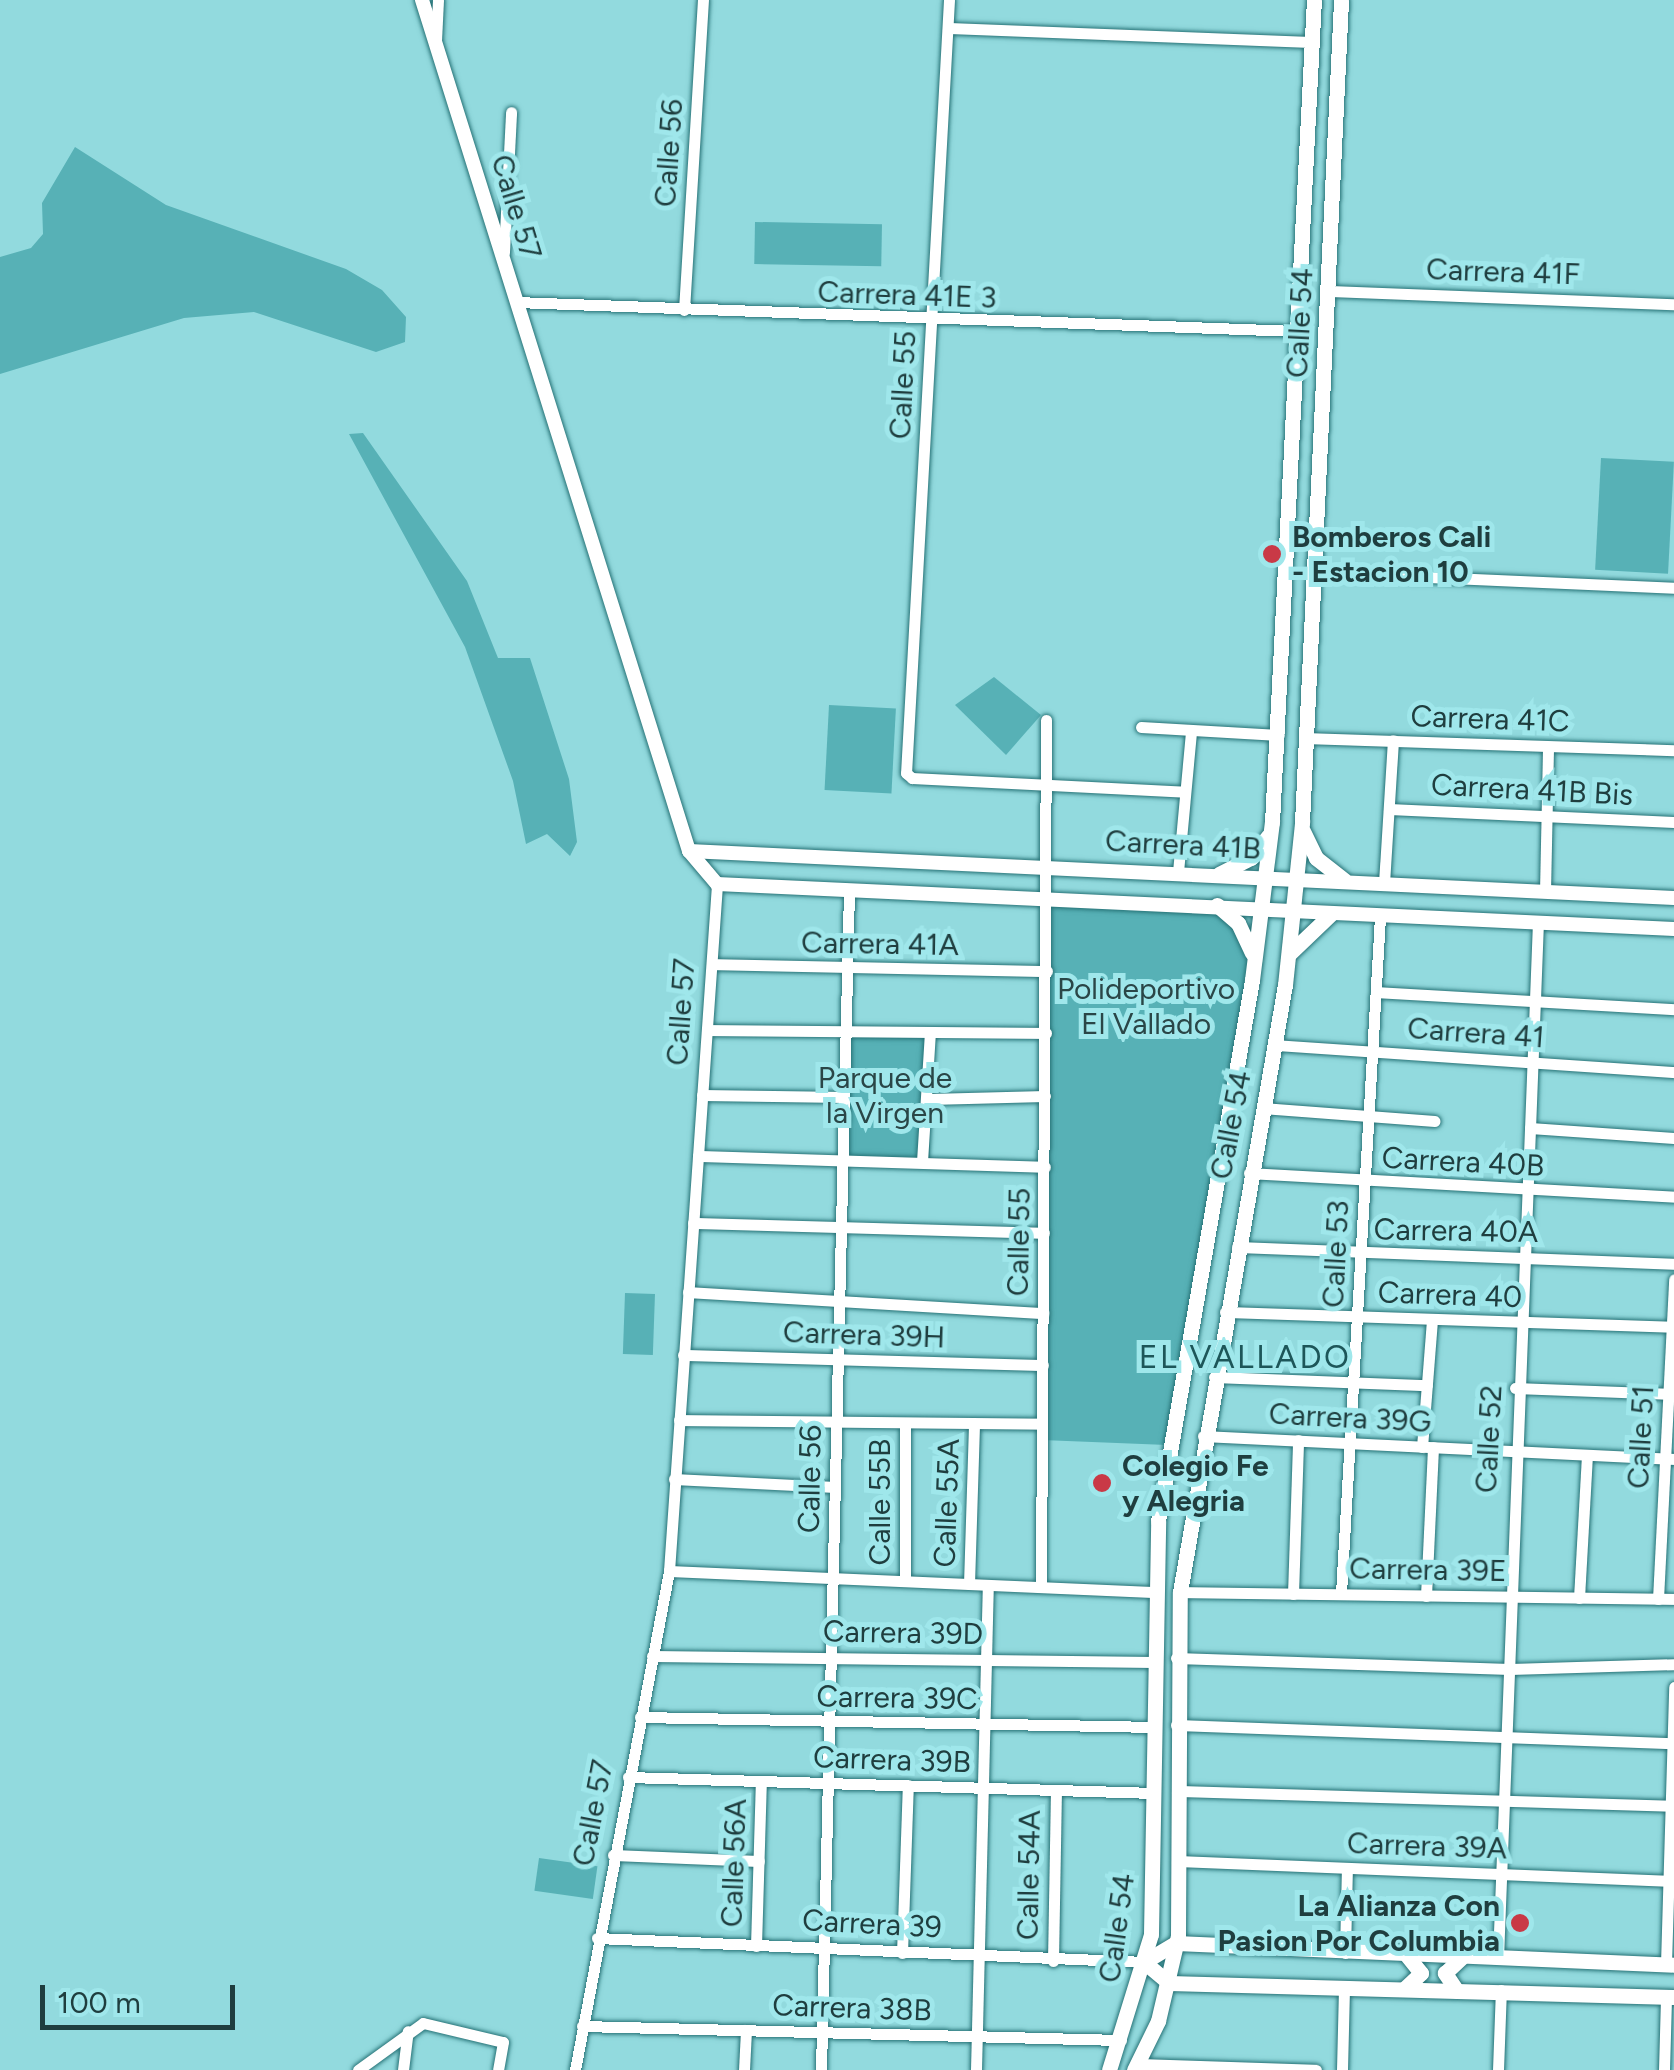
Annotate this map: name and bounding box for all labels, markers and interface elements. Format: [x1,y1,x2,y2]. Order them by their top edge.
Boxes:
street label: Calle 56 [647,98,691,208]
street label: Calle 57 [483,150,549,264]
street label: Carrera 41F [1426,251,1580,293]
street label: Calle 54 [1279,267,1321,379]
street label: Carrera 41E 3 [817,274,997,316]
street label: Calle 55 [882,330,924,440]
place label: Bomberos Cali - Estacion 10 [1292,519,1491,590]
marker: Bomberos Cali - Estacion 10 [1261,543,1283,565]
street label: Carrera 41C [1410,698,1570,740]
street label: Carrera 41B Bis [1430,767,1634,813]
street label: Carrera 41B [1104,823,1262,867]
street label: Carrera 41A [801,925,959,963]
street label: Calle 57 [659,957,703,1067]
park label: Polideportivo El Vallado [1057,971,1235,1042]
street label: Carrera 41 [1406,1010,1546,1056]
park label: Parque de la Virgen [818,1060,952,1130]
street label: Calle 54 [1203,1068,1259,1182]
street label: Carrera 40B [1381,1140,1545,1184]
street label: Calle 55 [1000,1187,1038,1297]
street label: Calle 53 [1315,1199,1357,1309]
street label: Carrera 40A [1373,1212,1539,1250]
street label: Carrera 40 [1377,1274,1523,1316]
street label: Carrera 39H [782,1314,946,1356]
district label: EL VALLADO [1139,1338,1351,1376]
street label: Calle 52 [1468,1384,1510,1494]
street label: Calle 51 [1620,1384,1662,1490]
street label: Carrera 39G [1268,1396,1432,1440]
street label: Calle 56 [791,1425,829,1533]
street label: Calle 55A [927,1438,967,1568]
street label: Calle 55B [862,1439,898,1565]
place label: Colegio Fe y Alegria [1122,1448,1269,1518]
marker: Colegio Fe y Alegria [1091,1472,1113,1494]
street label: Carrera 39E [1349,1551,1507,1589]
street label: Carrera 39D [823,1614,983,1652]
street label: Carrera 39C [816,1679,978,1717]
street label: Carrera 39B [812,1739,972,1781]
street label: Calle 57 [565,1757,621,1869]
street label: Calle 56A [714,1798,754,1928]
street label: Calle 54A [1010,1810,1048,1940]
street label: Carrera 39A [1346,1825,1508,1867]
street label: Calle 54 [1092,1871,1142,1985]
place label: La Alianza Con Pasion Por Columbia [1218,1888,1500,1958]
street label: Carrera 39 [801,1902,943,1946]
marker: La Alianza Con Pasion Por Columbia [1509,1912,1531,1934]
scale bar [45,1965,240,2027]
text: 100 m [57,1984,141,2021]
street label: Carrera 38B [772,1987,932,2029]

